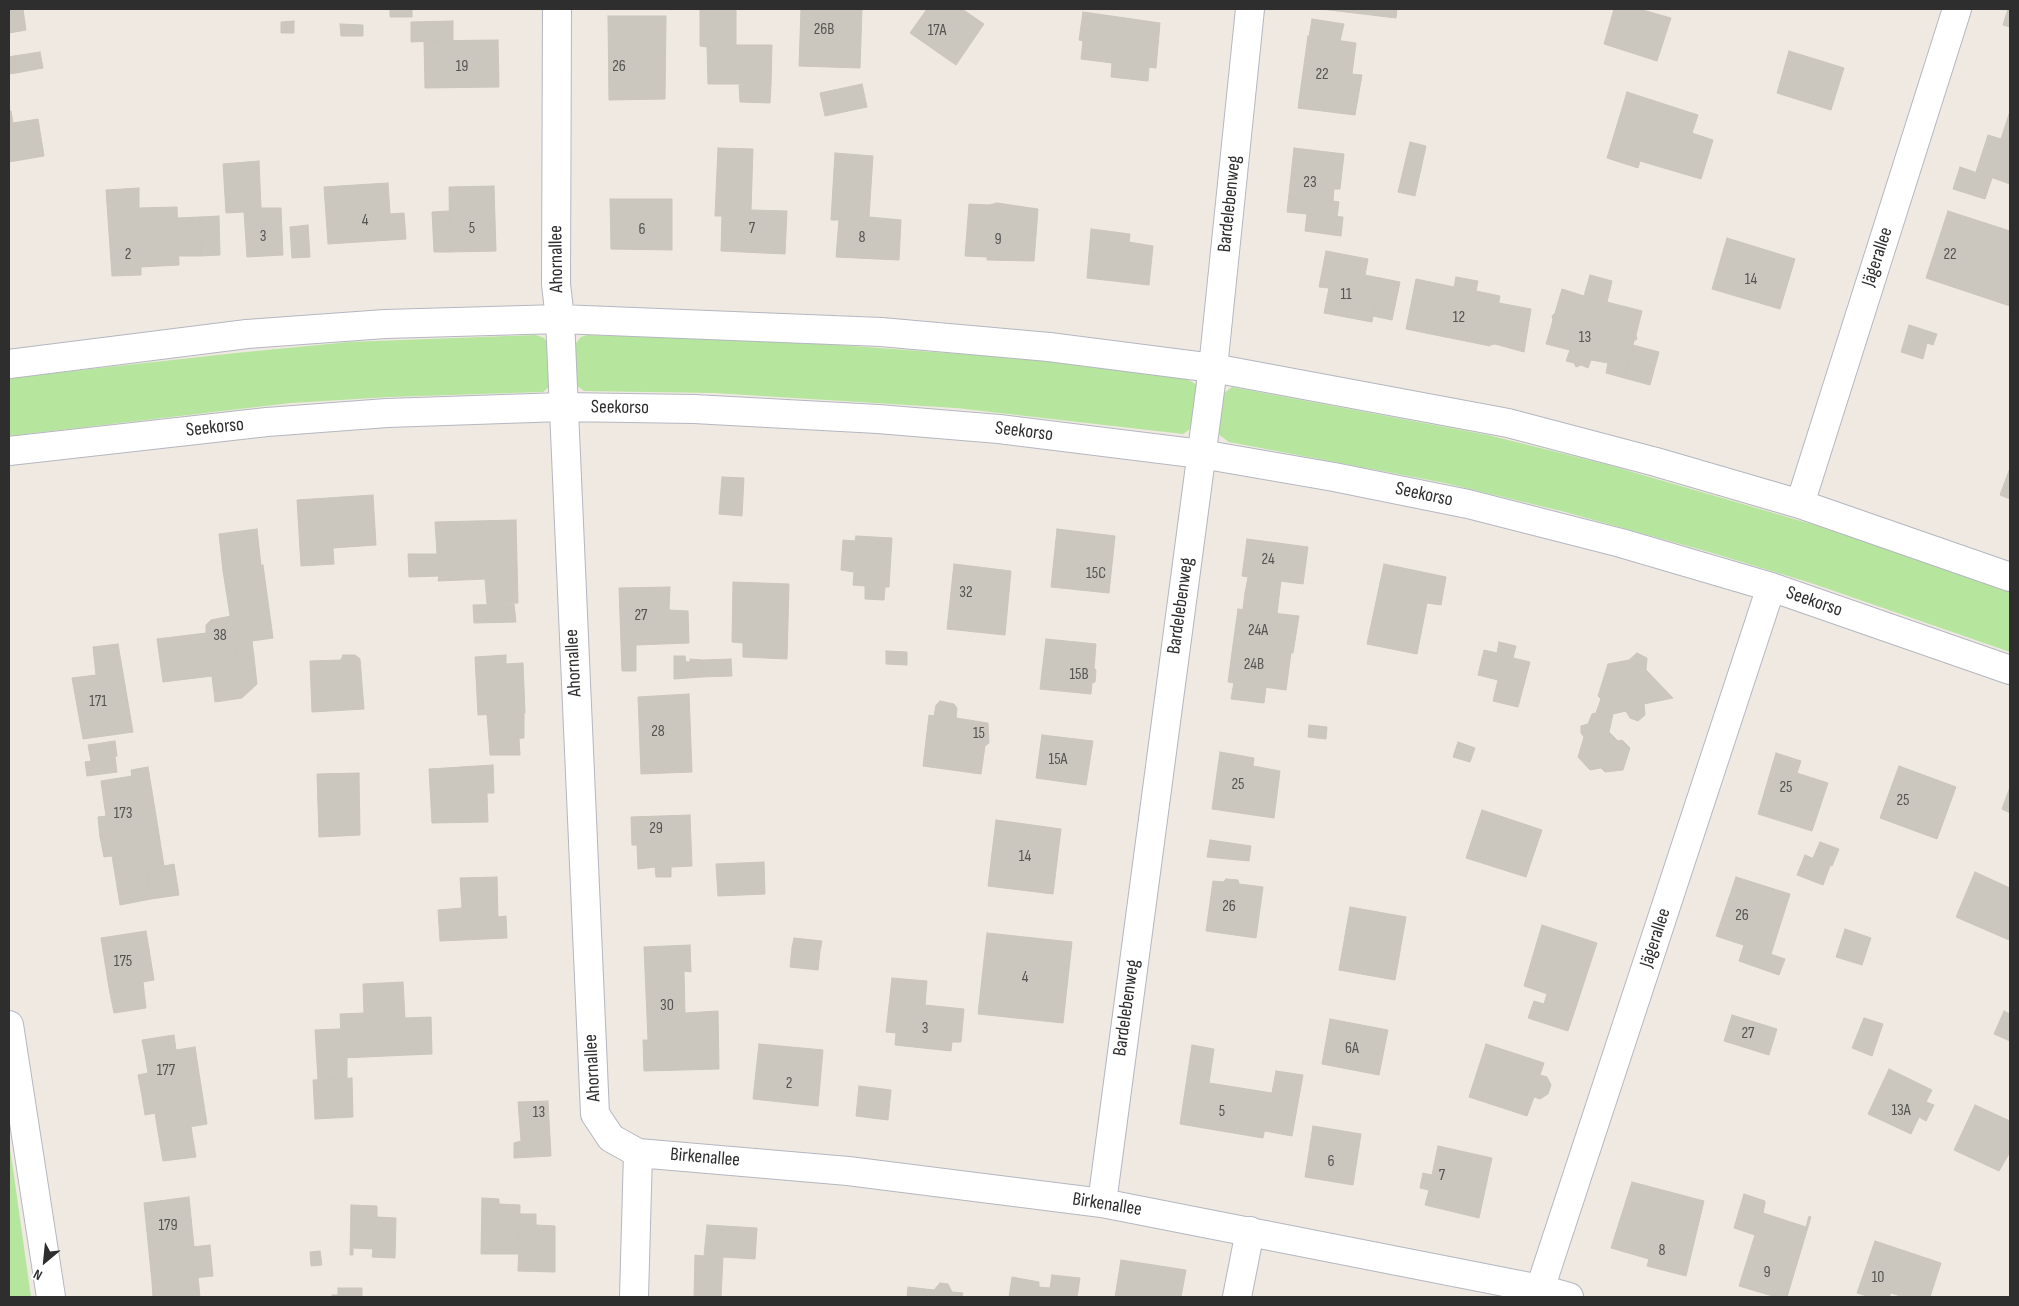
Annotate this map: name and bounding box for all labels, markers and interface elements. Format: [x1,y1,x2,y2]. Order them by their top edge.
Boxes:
house number: 26B [814,20,834,40]
house number: 17A [928,21,946,41]
house number: 19 [456,57,468,77]
house number: 26 [612,57,626,77]
house number: 22 [1315,65,1329,85]
street label: Bardelebenweg [1214,154,1246,254]
house number: 23 [1303,173,1317,193]
house number: 4 [362,211,368,231]
house number: 5 [469,219,475,239]
house number: 7 [749,219,755,239]
house number: 6 [638,220,646,240]
street label: Jägerallee [1858,224,1898,290]
street label: Ahornallee [545,225,569,293]
house number: 3 [260,227,266,247]
house number: 8 [858,228,866,248]
house number: 9 [994,230,1002,250]
house number: 2 [125,245,131,265]
house number: 22 [1943,245,1957,265]
house number: 14 [1745,270,1757,290]
house number: 11 [1340,285,1352,305]
house number: 12 [1453,308,1465,328]
house number: 13 [1579,328,1591,348]
street label: Seekorso [591,396,649,420]
street label: Seekorso [185,414,245,442]
street label: Seekorso [994,417,1054,447]
street label: Seekorso [1393,478,1455,512]
house number: 24 [1261,550,1275,570]
street label: Bardelebenweg [1163,556,1199,656]
house number: 15C [1086,564,1106,584]
street label: Seekorso [1783,582,1845,622]
house number: 32 [959,583,973,603]
house number: 27 [634,606,648,626]
house number: 24A [1248,621,1268,641]
house number: 38 [213,626,227,646]
street label: Ahornallee [561,629,587,697]
house number: 24B [1244,655,1264,675]
house number: 15B [1069,665,1089,685]
house number: 171 [89,692,107,712]
house number: 28 [651,722,665,742]
house number: 15 [973,724,985,744]
house number: 15A [1049,750,1067,770]
house number: 25 [1231,775,1245,795]
house number: 25 [1779,778,1793,798]
house number: 25 [1896,791,1910,811]
house number: 173 [114,804,132,824]
house number: 29 [649,819,663,839]
house number: 14 [1019,847,1031,867]
house number: 26 [1222,897,1236,917]
street label: Jägerallee [1636,905,1676,971]
house number: 26 [1735,906,1749,926]
house number: 175 [114,952,132,972]
street label: Bardelebenweg [1109,958,1145,1058]
house number: 4 [1022,968,1028,988]
house number: 30 [660,996,674,1016]
house number: 3 [922,1019,928,1039]
house number: 27 [1741,1024,1755,1044]
street label: Ahornallee [580,1034,606,1102]
house number: 6A [1345,1039,1359,1059]
house number: 177 [157,1061,175,1081]
house number: 2 [786,1074,792,1094]
house number: 13A [1891,1101,1911,1121]
house number: 5 [1219,1102,1225,1122]
house number: 13 [533,1103,545,1123]
street label: Birkenallee [669,1144,741,1172]
house number: 6 [1327,1152,1335,1172]
house number: 7 [1439,1166,1445,1186]
street label: Birkenallee [1071,1188,1143,1222]
house number: 179 [158,1216,178,1236]
north arrow [20,1236,70,1286]
house number: 8 [1658,1241,1666,1261]
house number: 9 [1763,1263,1771,1283]
text: N [30,1265,45,1284]
house number: 10 [1872,1268,1884,1288]

